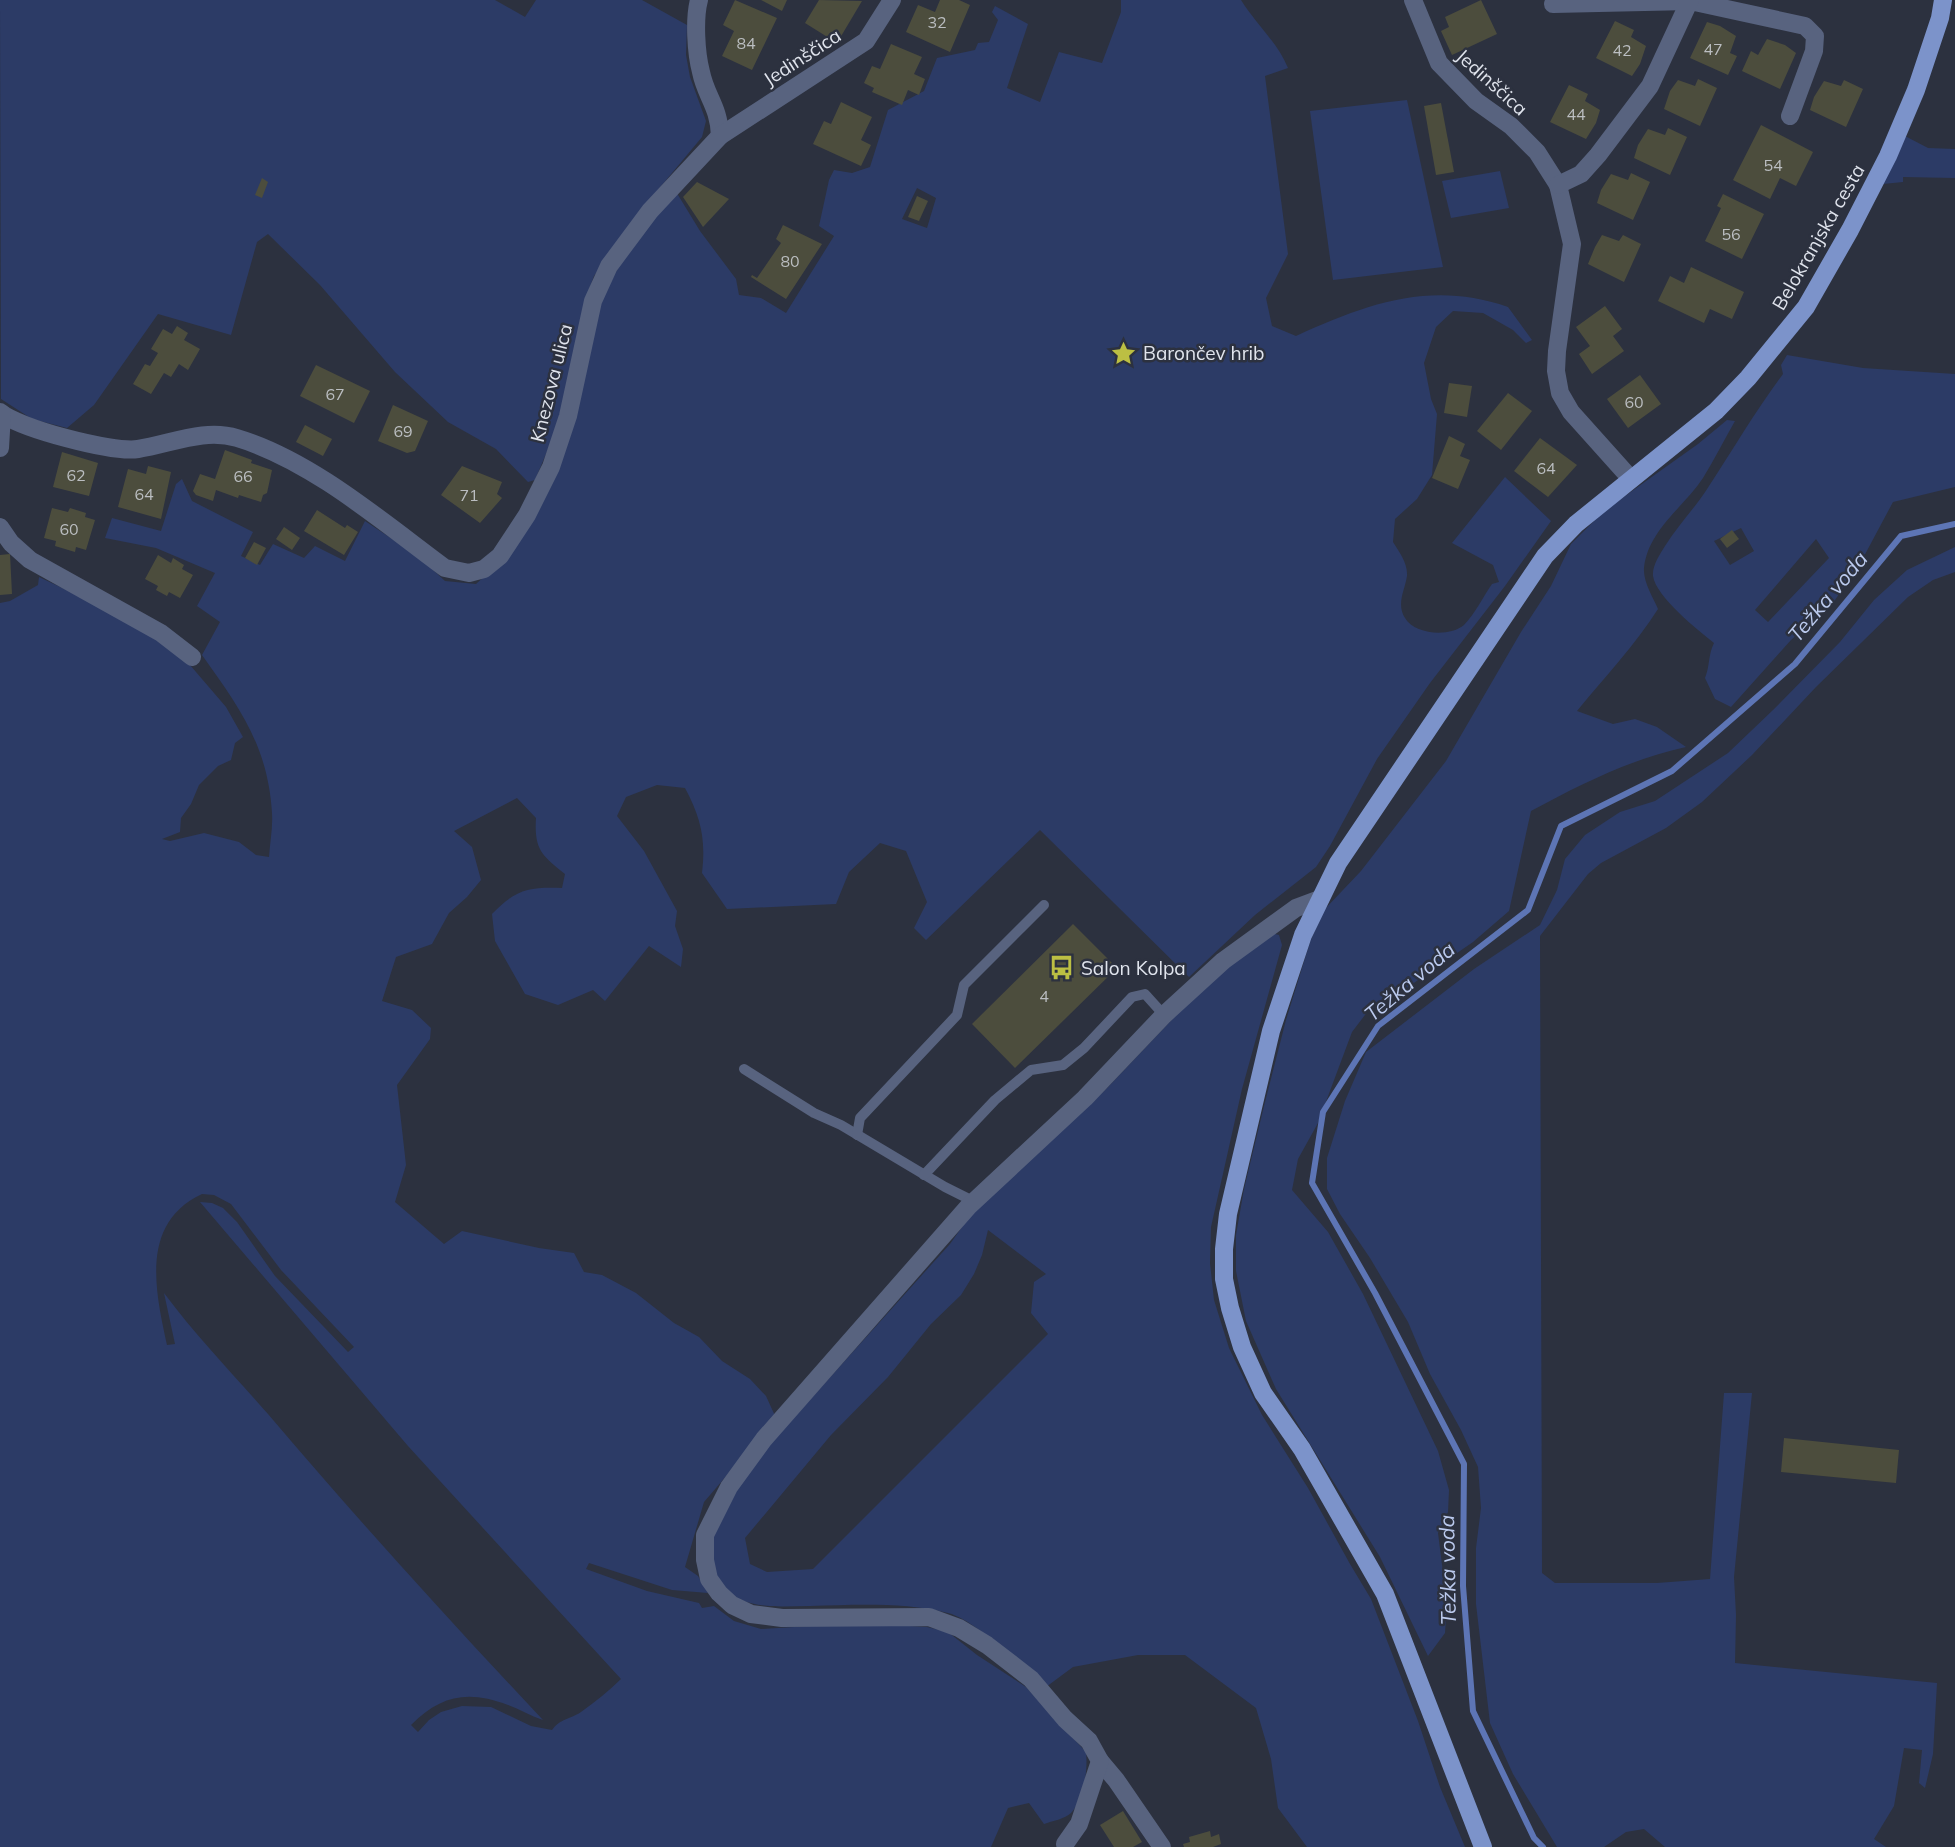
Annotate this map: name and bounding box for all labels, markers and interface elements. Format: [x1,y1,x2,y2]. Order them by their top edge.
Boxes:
house number: 32 [927,12,947,32]
street label: Jedinščica [759,23,845,91]
house number: 84 [736,33,756,53]
house number: 47 [1703,39,1723,59]
house number: 42 [1612,40,1632,60]
street label: Jedinščica [1451,44,1533,120]
house number: 44 [1566,104,1586,124]
house number: 54 [1763,155,1783,175]
street label: Belokranjska cesta [1766,160,1870,314]
house number: 56 [1721,224,1741,244]
house number: 80 [780,251,800,271]
street label: Knezova ulica [525,321,577,445]
place icon: Barončev hrib [1109,339,1137,367]
place label: Barončev hrib [1143,341,1265,365]
house number: 67 [325,384,345,404]
house number: 60 [1624,392,1644,412]
house number: 69 [393,421,413,441]
house number: 64 [1536,458,1556,478]
house number: 62 [66,465,86,485]
house number: 66 [233,466,253,486]
house number: 64 [134,484,154,504]
house number: 71 [459,485,479,505]
house number: 60 [59,519,79,539]
water label: Težka voda [1782,546,1873,647]
water label: Težka voda [1359,936,1460,1027]
bus stop icon: Salon Kolpa [1047,954,1075,982]
place label: Salon Kolpa [1081,956,1186,980]
house number: 4 [1039,986,1049,1006]
water label: Težka voda [1433,1515,1461,1625]

